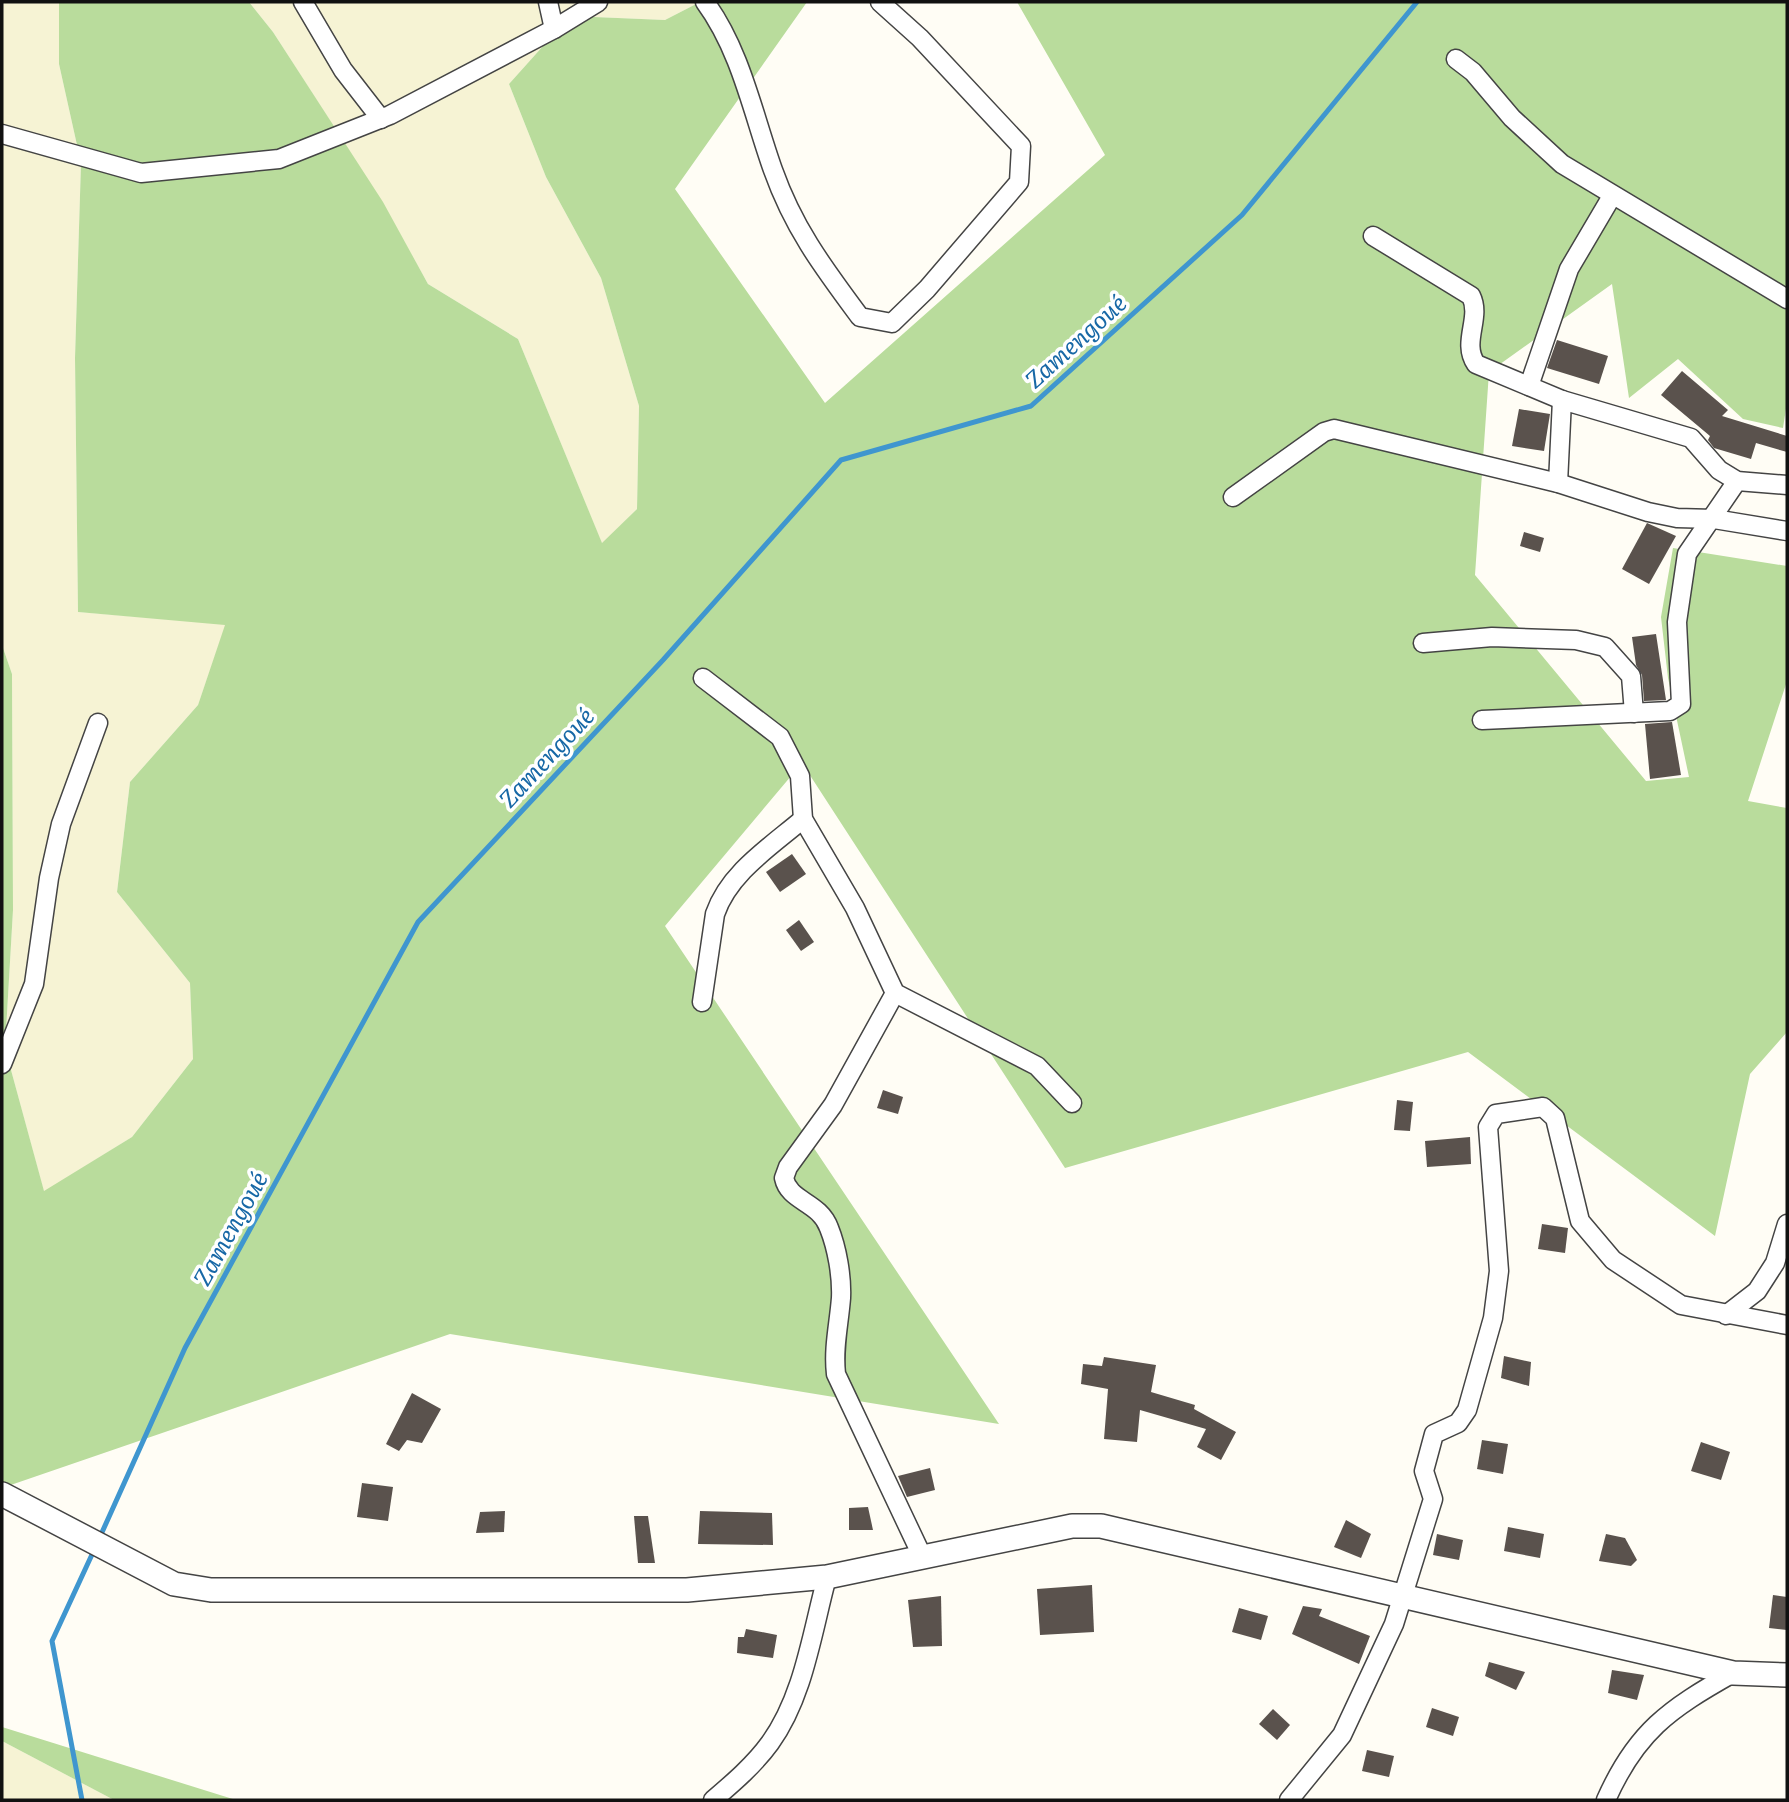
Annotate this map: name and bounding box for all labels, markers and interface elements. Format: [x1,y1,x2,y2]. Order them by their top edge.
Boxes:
water label: Zamengoué [1016,285,1133,395]
water label: Zamengoué [489,698,601,814]
water label: Zamengoué [183,1164,275,1292]

